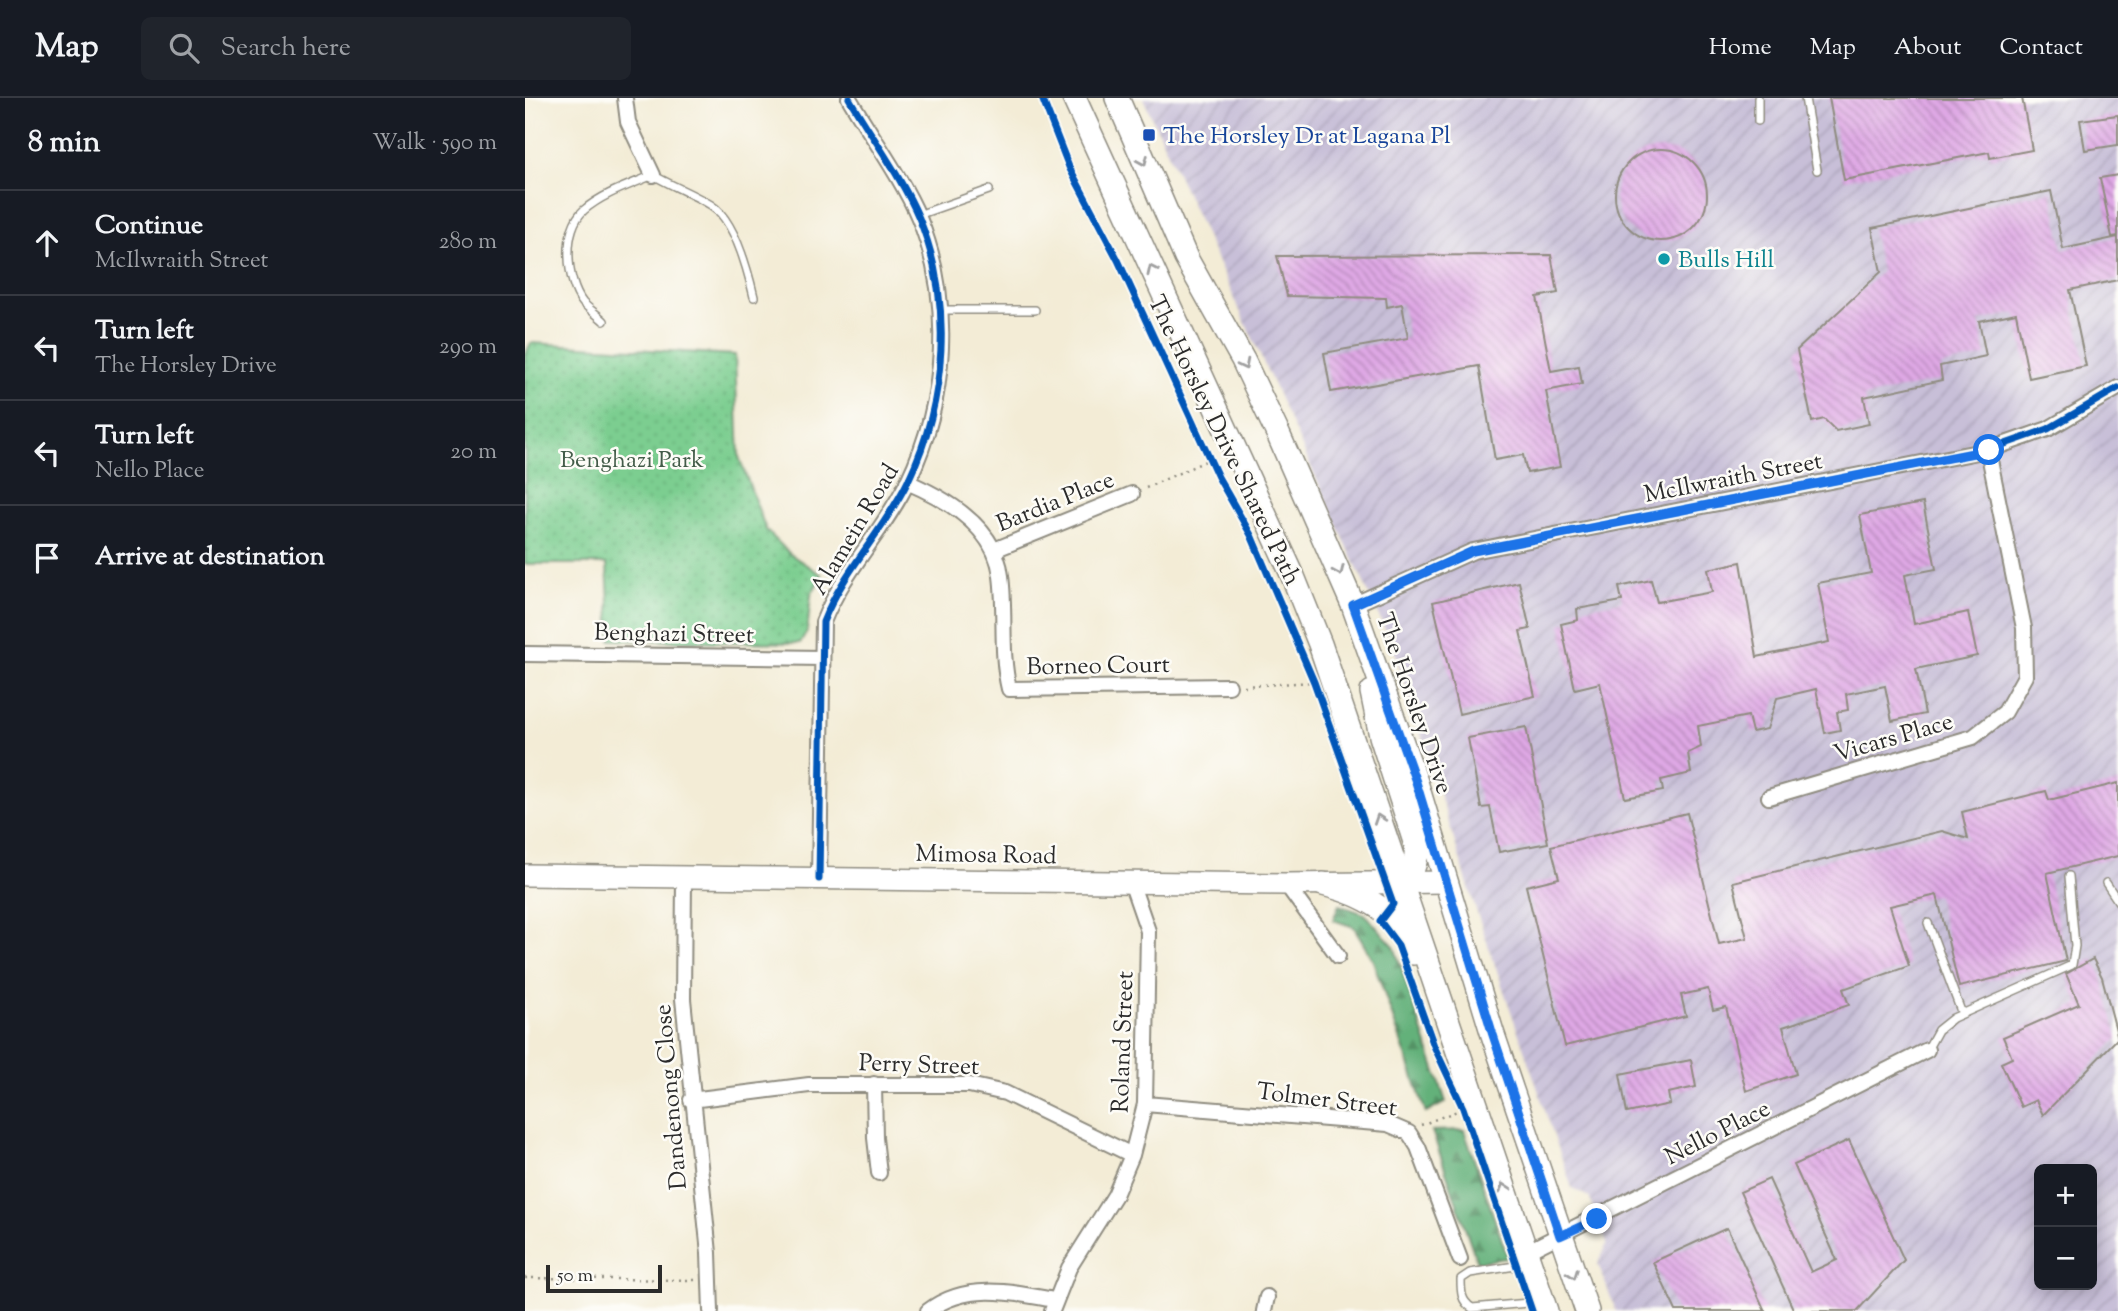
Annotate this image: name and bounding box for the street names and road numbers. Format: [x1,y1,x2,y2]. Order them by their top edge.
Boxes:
street label: The Horsley Drive Shared Path [1138,290,1308,592]
street label: McIlwraith Street [1641,445,1825,513]
street label: Alamein Road [803,457,909,602]
street label: Bardia Place [992,464,1120,542]
street label: The Horsley Drive [1366,608,1460,799]
street label: Benghazi Street [594,617,754,653]
street label: Borneo Court [1026,649,1170,685]
street label: Vicars Place [1830,706,1957,772]
street label: Mimosa Road [915,838,1057,874]
street label: Roland Street [1105,971,1143,1114]
street label: Dandenong Close [647,1003,697,1191]
street label: Perry Street [858,1047,980,1085]
street label: Tolmer Street [1255,1075,1399,1126]
street label: Nello Place [1659,1093,1777,1175]

